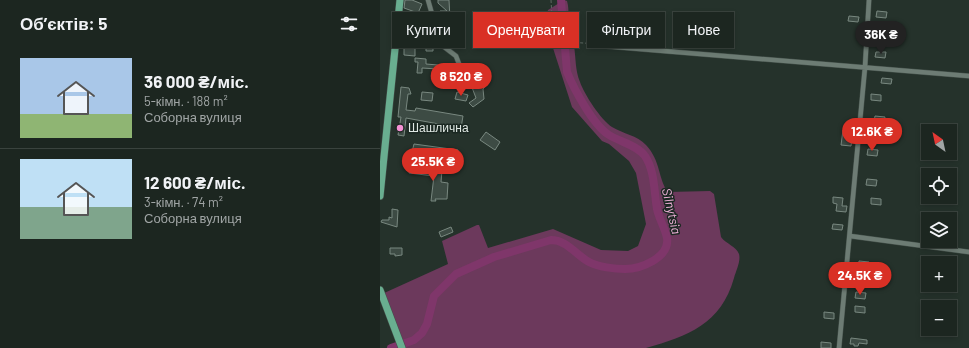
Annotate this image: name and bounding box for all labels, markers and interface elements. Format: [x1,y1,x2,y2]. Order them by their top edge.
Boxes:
chip: Купити [392,12,465,48]
chip: Орендувати [473,12,579,48]
chip: Фільтри [587,12,665,48]
chip: Нове [673,12,734,48]
text: Об’єктів: 5 [20,13,107,33]
icon: filters [338,13,360,35]
pin: 36K ₴ [853,21,909,55]
text: 36K ₴ [864,26,898,42]
pin: 8 520 ₴ [424,63,498,97]
text: 8 520 ₴ [440,68,482,84]
text: 36 000 ₴/міс. [144,71,249,91]
icon: home [52,74,100,122]
text: 5-кімн. · 188 m² [144,93,228,109]
text: Соборна вулиця [144,109,242,125]
pin: 12.6K ₴ [835,118,909,152]
place label: Шашлична [408,120,469,134]
marker: Шашлична [395,123,405,133]
text: 12.6K ₴ [851,123,893,139]
north arrow [921,124,957,160]
map controls [921,124,957,336]
pin: 25.5K ₴ [396,148,470,182]
text: 25.5K ₴ [411,153,455,169]
button: locate [921,168,957,204]
text: 12 600 ₴/міс. [144,172,246,192]
icon: home [52,175,100,223]
water label: Silnytsia [659,186,685,236]
text: 3-кімн. · 74 m² [144,194,223,210]
text: Соборна вулиця [144,210,242,226]
button: layers [921,212,957,248]
button: + [921,256,957,292]
pin: 24.5K ₴ [823,262,897,296]
text: 24.5K ₴ [837,267,883,283]
button: − [921,300,957,336]

